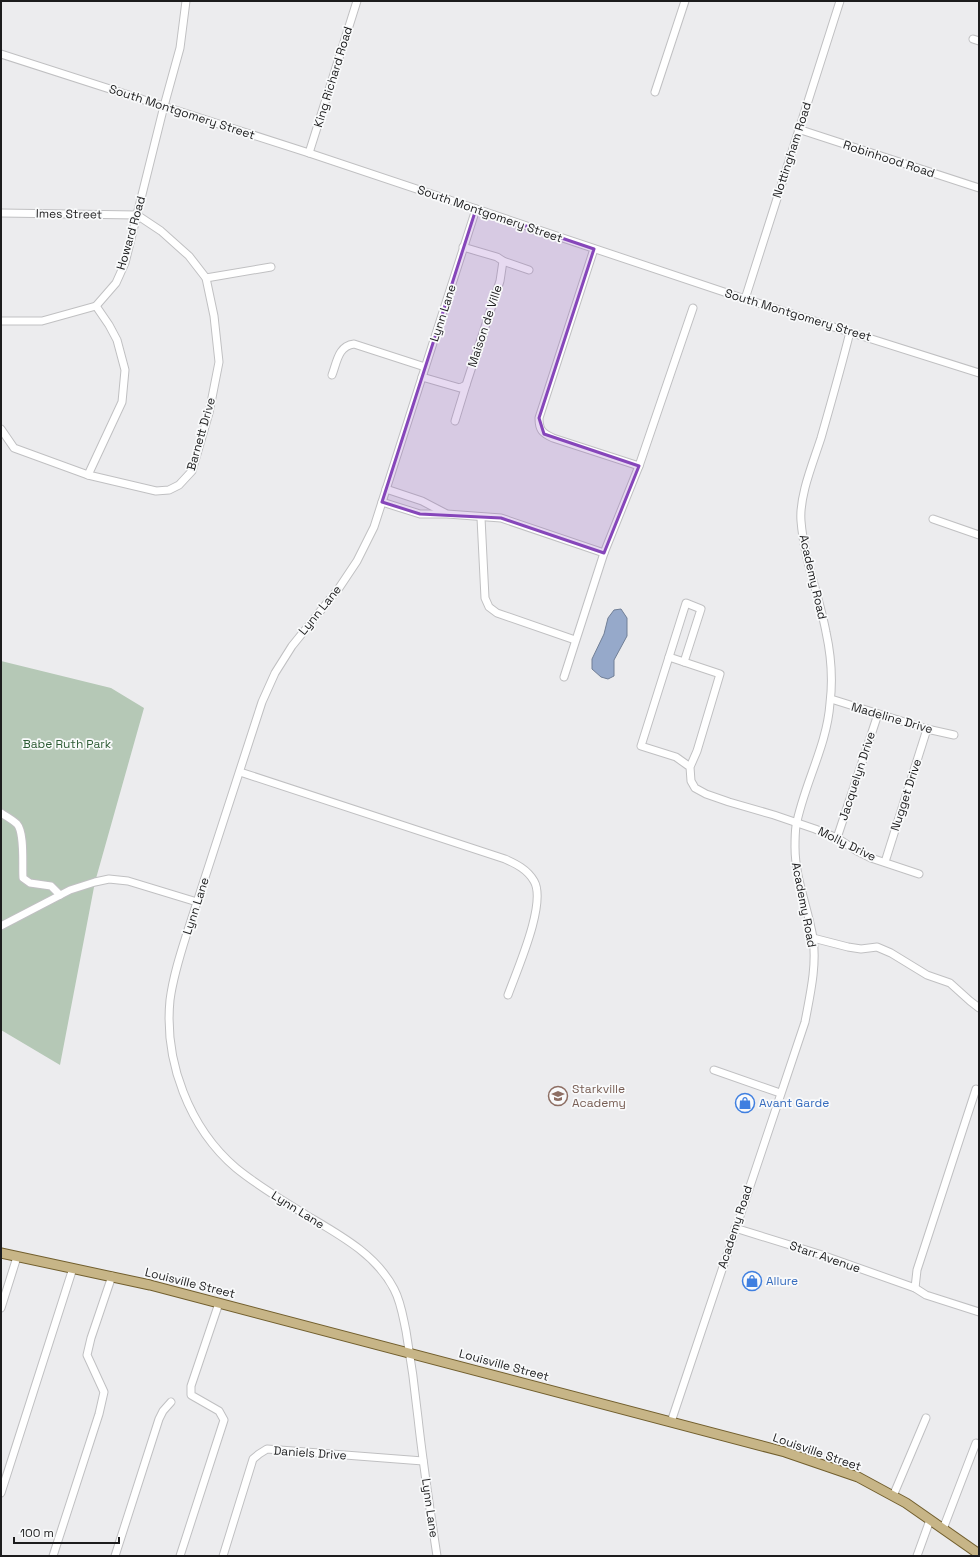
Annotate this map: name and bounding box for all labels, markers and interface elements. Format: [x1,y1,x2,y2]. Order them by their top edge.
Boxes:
street label: King Richard Road [310,24,356,130]
street label: South Montgomery Street [107,81,257,143]
street label: Nottingham Road [769,100,815,200]
street label: Robinhood Road [841,137,937,181]
street label: South Montgomery Street [415,182,565,246]
street label: Howard Road [113,194,149,272]
street label: Imes Street [36,205,102,223]
street label: Lynn Lane [426,282,460,344]
street label: Maison de Ville [464,283,506,369]
street label: South Montgomery Street [723,285,873,345]
street label: Barnett Drive [183,396,219,472]
street label: Academy Road [795,533,831,621]
street label: Lynn Lane [295,582,345,638]
street label: Madeline Drive [849,699,935,737]
street label: Jacquelyn Drive [835,730,879,822]
park label: Babe Ruth Park [23,736,112,752]
street label: Nugget Drive [887,757,925,833]
street label: Molly Drive [815,823,879,865]
street label: Academy Road [788,861,820,949]
street label: Lynn Lane [179,875,213,937]
place label: Starkville Academy [572,1081,626,1111]
school or university icon: Starkville Academy [547,1085,569,1107]
shop icon: Avant Garde [734,1092,756,1114]
place label: Avant Garde [759,1095,829,1111]
street label: Academy Road [714,1183,756,1271]
street label: Lynn Lane [269,1187,327,1233]
street label: Starr Avenue [787,1237,863,1277]
street label: Louisville Street [143,1264,237,1302]
shop icon: Allure [741,1270,763,1292]
place label: Allure [766,1273,798,1289]
street label: Louisville Street [457,1345,551,1385]
street label: Louisville Street [771,1429,863,1475]
street label: Daniels Drive [273,1442,347,1464]
street label: Lynn Lane [418,1477,442,1539]
scale bar [14,1519,119,1545]
text: 100 m [20,1525,54,1541]

